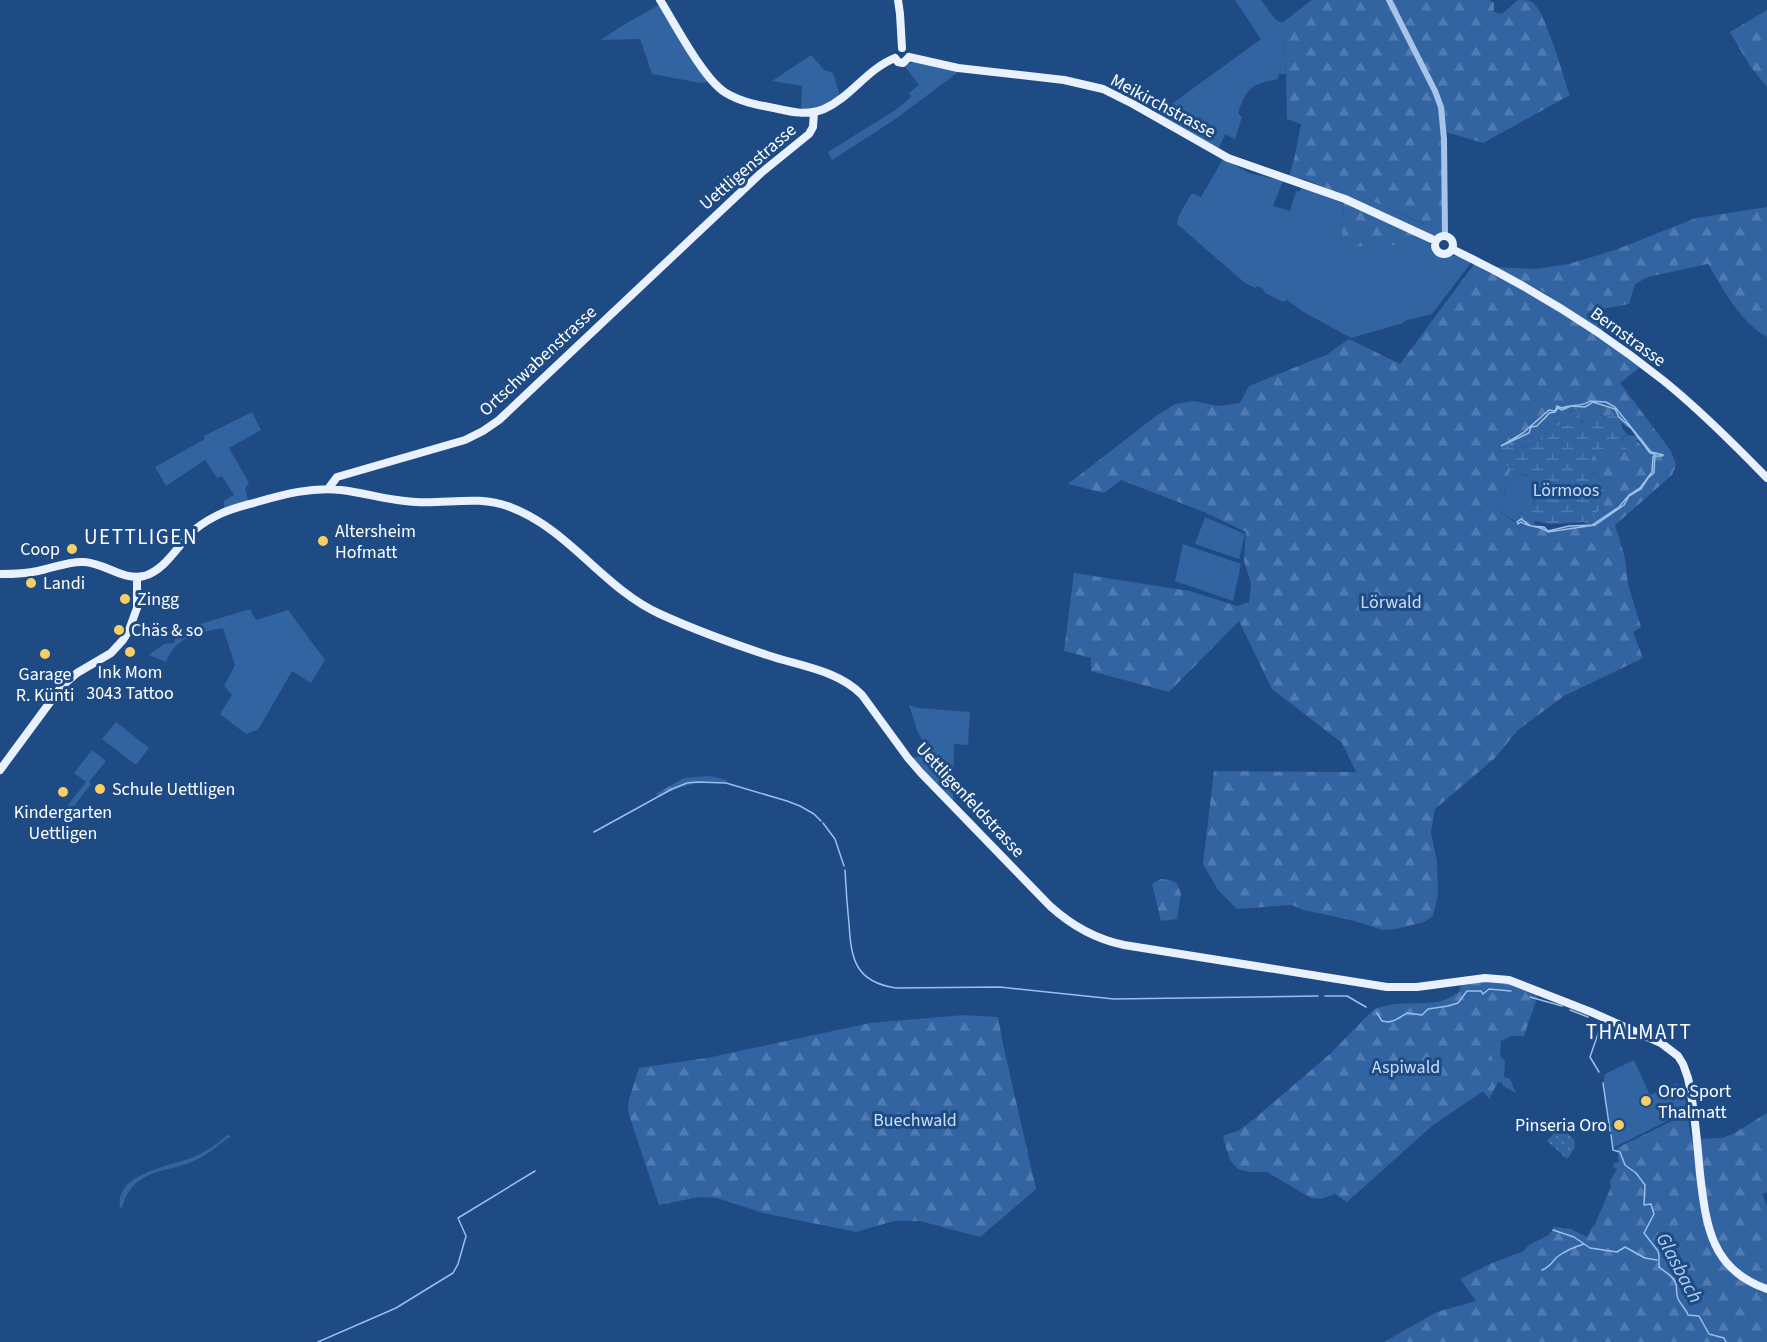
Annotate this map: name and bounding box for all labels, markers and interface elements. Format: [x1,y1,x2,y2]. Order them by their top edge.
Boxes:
street label: Meikirchstrasse [1106,68,1220,144]
street label: Uettligenstrasse [694,118,802,216]
street label: Ortschwabenstrasse [474,300,602,422]
street label: Bernstrasse [1585,301,1671,373]
park label: Lörmoos [1533,478,1599,503]
place label: Altersheim Hofmatt [335,519,416,565]
district label: UETTLIGEN [84,522,198,552]
marker: Altersheim Hofmatt [316,534,330,548]
place label: Coop [20,537,60,562]
marker: Coop [65,542,79,556]
place label: Landi [43,571,85,596]
marker: Landi [24,576,38,590]
place label: Zingg [137,587,179,612]
park label: Lörwald [1360,590,1422,615]
marker: Zingg [118,592,132,606]
place label: Chäs & so [131,618,203,643]
marker: Chäs & so [112,623,126,637]
marker: Ink Mom 3043 Tattoo [123,645,137,659]
marker: Garage R. Künti [38,647,52,661]
place label: Ink Mom 3043 Tattoo [86,660,174,706]
place label: Garage R. Künti [16,662,74,708]
street label: Uettligenfeldstrasse [910,737,1030,863]
place label: Schule Uettligen [112,777,235,802]
marker: Schule Uettligen [93,782,107,796]
marker: Kindergarten Uettligen [56,785,70,799]
place label: Kindergarten Uettligen [14,800,112,846]
district label: THALMATT [1586,1017,1692,1047]
park label: Aspiwald [1372,1055,1440,1080]
place label: Oro Sport Thalmatt [1658,1079,1731,1125]
marker: Oro Sport Thalmatt [1639,1094,1653,1108]
park label: Buechwald [873,1108,957,1133]
place label: Pinseria Oro [1515,1113,1607,1138]
marker: Pinseria Oro [1612,1118,1626,1132]
water label: Glasbach [1649,1228,1709,1308]

